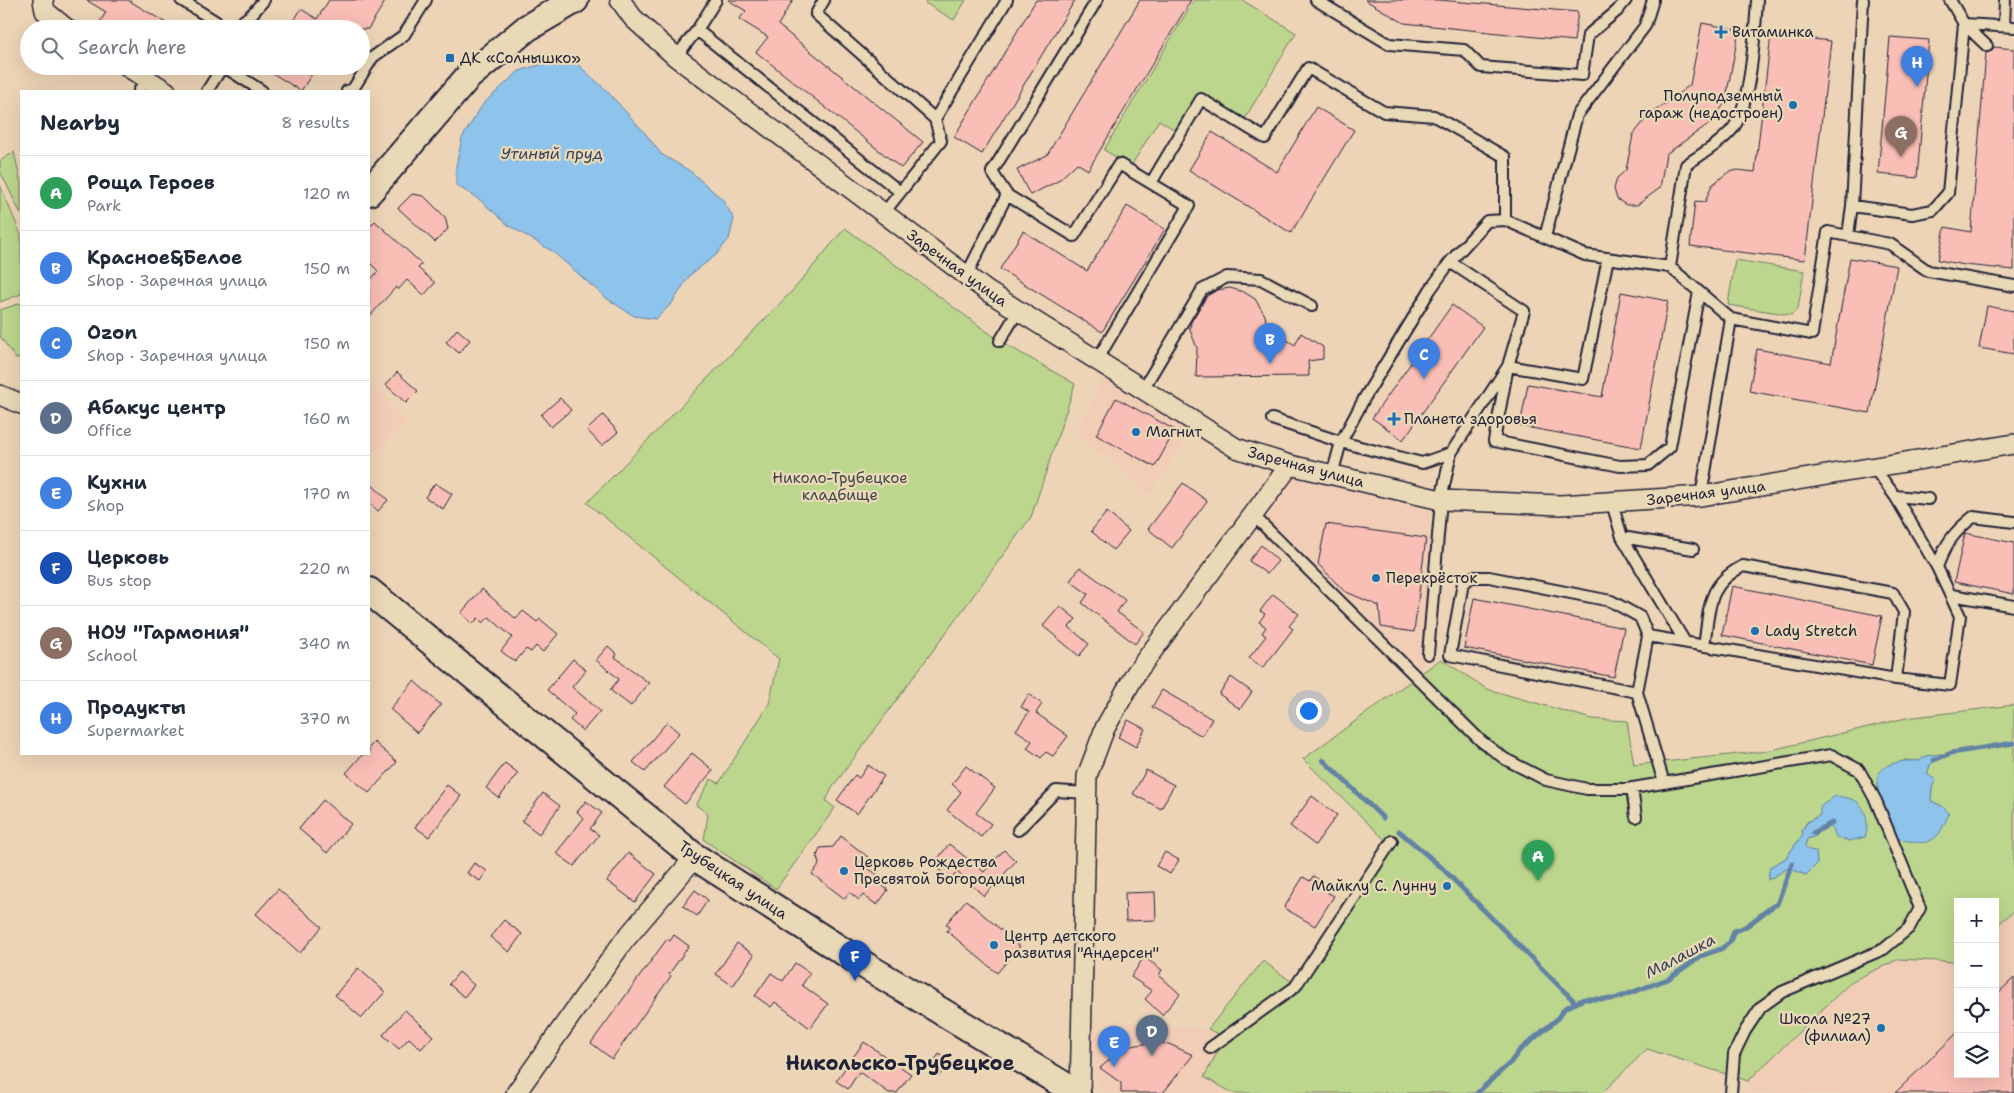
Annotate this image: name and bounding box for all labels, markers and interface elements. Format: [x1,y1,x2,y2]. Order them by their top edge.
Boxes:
search box [20,20,370,75]
place label: Витаминка [1732,22,1814,42]
marker: Витаминка [1714,25,1728,39]
icon: search [38,34,66,62]
text: Search here [78,35,187,60]
pin: H [1901,46,1933,87]
place label: ДК «Солнышко» [460,48,581,68]
marker: ДК «Солнышко» [444,52,456,64]
place label: Полуподземный гараж (недостроен) [1639,86,1783,123]
marker: Полуподземный гараж (недостроен) [1787,99,1799,111]
text: Nearby [40,109,120,137]
text: 8 results [281,112,350,133]
pin: G [1885,116,1917,157]
water label: Утиный пруд [501,143,603,164]
text: Роща Героев [87,170,215,195]
text: A [50,183,62,204]
text: 120 m [303,183,350,204]
text: Park [87,195,121,216]
street label: Заречная улица [903,225,1012,312]
text: Красное&Белое [87,245,242,270]
text: B [51,258,61,279]
text: 150 m [303,258,350,279]
text: Shop · Заречная улица [87,270,267,291]
text: Ozon [87,320,137,345]
pin: B [1254,323,1286,364]
text: C [51,333,61,354]
text: 150 m [303,333,350,354]
pin: C [1408,338,1440,379]
text: Shop · Заречная улица [87,345,267,366]
text: Абакус центр [87,395,226,420]
text: D [50,408,62,429]
text: 160 m [303,408,350,429]
place label: Планета здоровья [1404,409,1537,429]
marker: Планета здоровья [1388,413,1400,425]
text: Office [87,420,132,441]
place label: Магнит [1146,422,1202,442]
marker: Магнит [1130,426,1142,438]
street label: Заречная улица [1246,442,1367,492]
park label: Николо-Трубецкое кладбище [772,468,908,505]
text: Кухни [87,470,147,495]
street label: Заречная улица [1645,476,1767,510]
text: E [51,483,61,504]
text: 170 m [303,483,350,504]
text: Shop [87,495,124,516]
text: Церковь [87,545,169,570]
text: F [51,558,61,579]
text: 220 m [298,558,350,579]
place label: Перекрёсток [1386,568,1477,588]
text: Bus stop [87,570,152,591]
marker: Перекрёсток [1370,572,1382,584]
text: НОУ "Гармония" [87,620,249,645]
place label: Lady Stretch [1765,621,1857,641]
marker: Lady Stretch [1749,625,1761,637]
text: G [50,633,62,654]
text: 340 m [298,633,350,654]
text: School [87,645,137,666]
text: Продукты [87,695,186,720]
your location [1296,698,1322,724]
text: H [50,708,62,729]
text: 370 m [299,708,350,729]
text: Supermarket [87,720,184,741]
street label: Трубецкая улица [675,836,792,924]
pin: A [1522,840,1554,881]
place label: Церковь Рождества Пресвятой Богородицы [854,852,1025,889]
marker: Церковь Рождества Пресвятой Богородицы [838,865,850,877]
place label: Майклу С. Лунну [1311,876,1437,896]
marker: Майклу С. Лунну [1441,880,1453,892]
map controls [1954,898,1999,1078]
button: + [1954,898,1999,943]
place label: Центр детского развития "Андерсен" [1004,926,1159,963]
water label: Малашка [1641,929,1719,983]
marker: Центр детского развития "Андерсен" [988,939,1000,951]
pin: F [839,940,871,981]
button: − [1954,943,1999,988]
button: locate [1954,988,1999,1033]
place label: Школа №27 (филиал) [1779,1009,1871,1046]
pin: D [1136,1015,1168,1056]
marker: Школа №27 (филиал) [1875,1022,1887,1034]
pin: E [1098,1026,1130,1067]
button: layers [1954,1033,1999,1078]
district label: Никольско-Трубецкое [785,1050,1015,1076]

